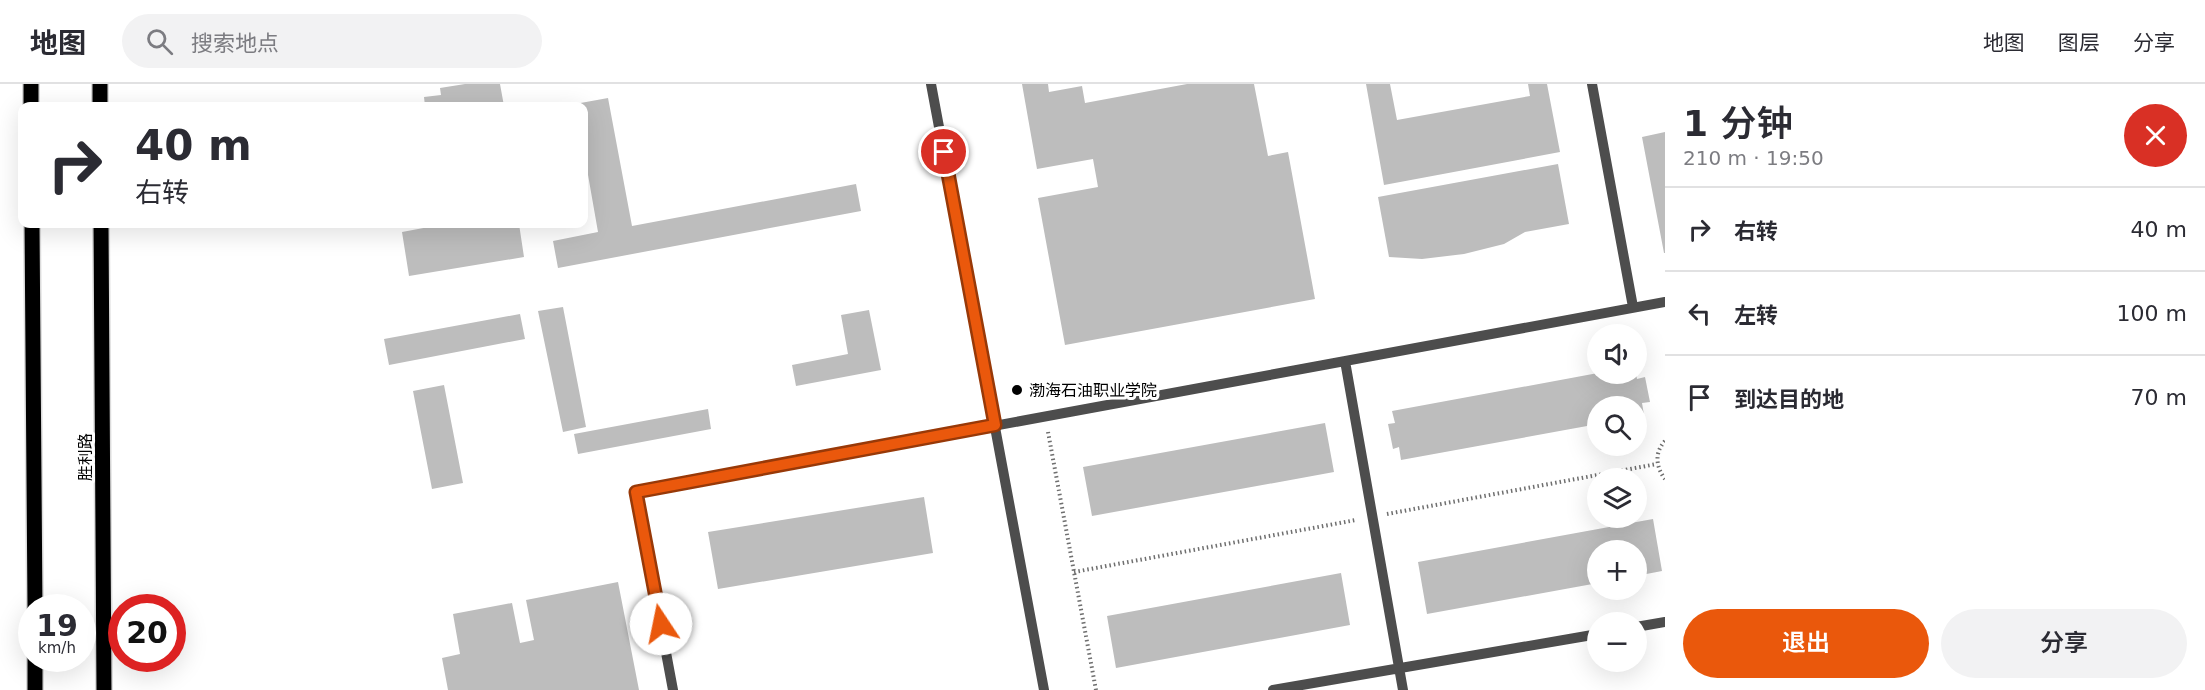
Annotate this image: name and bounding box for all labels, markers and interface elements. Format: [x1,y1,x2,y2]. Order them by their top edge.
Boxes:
search box [122,14,542,68]
icon: search [143,25,176,58]
text: 地图 [30,27,86,60]
text: 搜索地点 [191,31,279,56]
text: 地图 [1983,31,2025,55]
text: 图层 [2058,31,2100,55]
text: 分享 [2133,31,2175,55]
text: 1 分钟 [1683,103,1793,144]
button: close [2124,104,2187,167]
text: 40 m [135,121,252,170]
icon: right [36,126,114,204]
pin [918,126,969,177]
icon: arrive [927,135,960,168]
text: 210 m · 19:50 [1683,146,1824,170]
text: 右转 [135,177,189,208]
icon: right [1683,213,1716,246]
text: 40 m [2131,217,2187,242]
text: 右转 [1734,219,1778,244]
icon: left [1683,297,1716,330]
text: 100 m [2117,301,2187,326]
text: 左转 [1734,303,1778,328]
map controls [1587,324,1647,672]
button: sound [1587,324,1647,384]
place label: 渤海石油职业学院 [1029,381,1157,400]
icon: arrive [1683,381,1716,414]
marker: 渤海石油职业学院 [1010,383,1024,397]
text: 70 m [2131,385,2187,410]
text: 到达目的地 [1734,387,1844,412]
button: search [1587,396,1647,456]
street label: 胜利路 [76,433,95,481]
button: layers [1587,468,1647,528]
button: + [1587,540,1647,600]
position arrow [629,592,693,656]
speed limit sign: 20 [108,594,186,672]
text: 19 [36,608,78,643]
button: 退出 [1683,609,1929,678]
button: 分享 [1941,609,2187,678]
button: − [1587,612,1647,672]
text: km/h [38,639,76,657]

